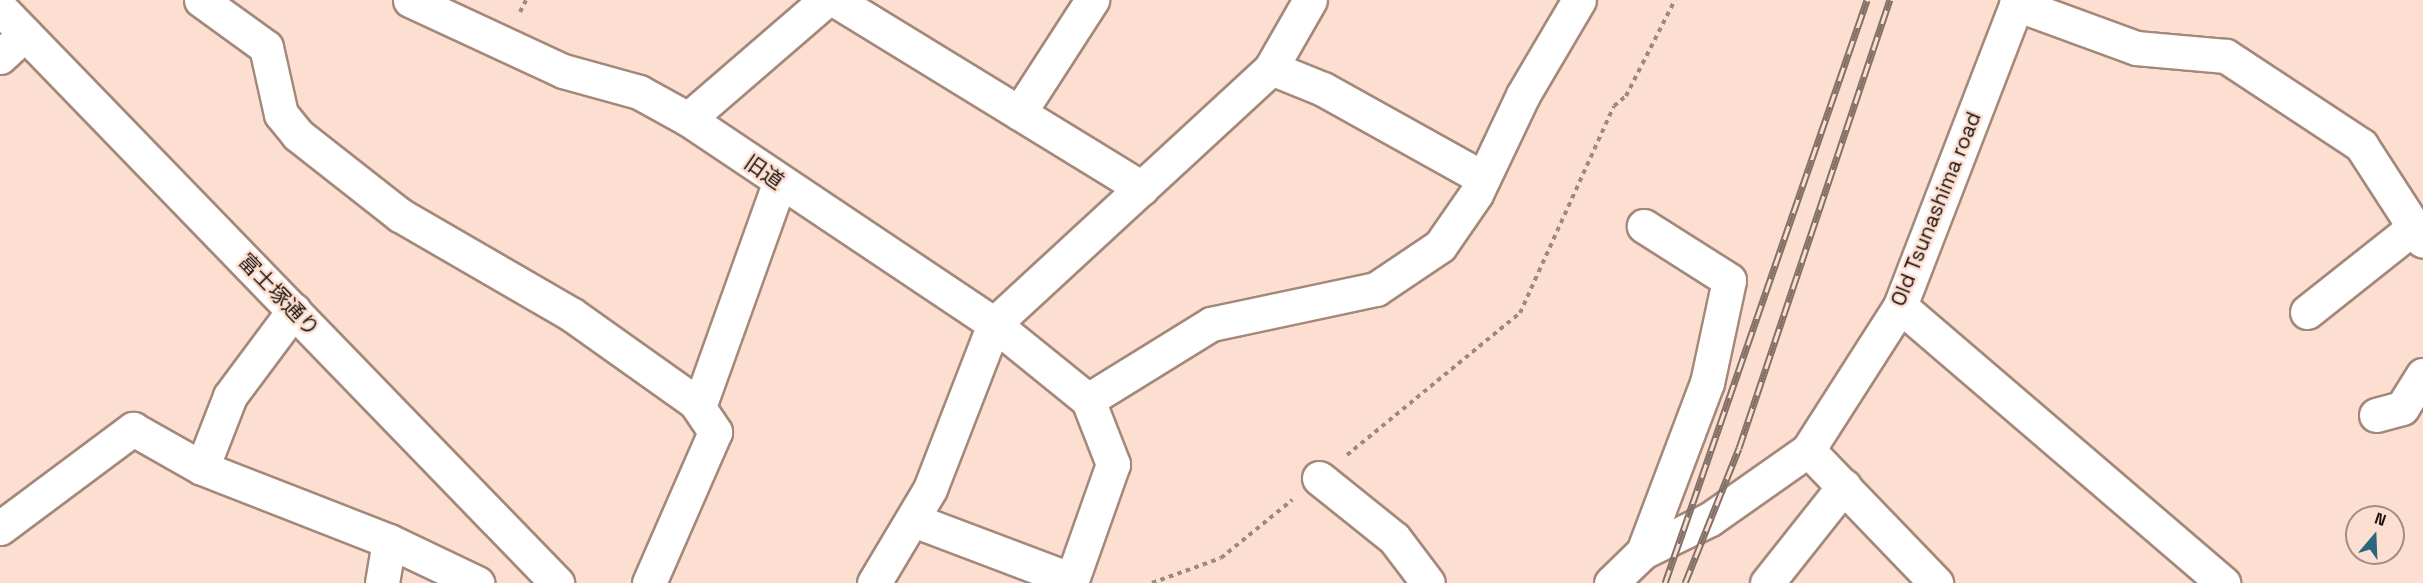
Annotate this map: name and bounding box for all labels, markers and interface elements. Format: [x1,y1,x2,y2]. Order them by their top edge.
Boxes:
street label: Old Tsunashima road [1885,108,1987,310]
street label: 旧道 [740,150,788,194]
street label: 富士塚通り [233,248,325,342]
north arrow [2345,505,2405,565]
text: N [2372,508,2389,531]

